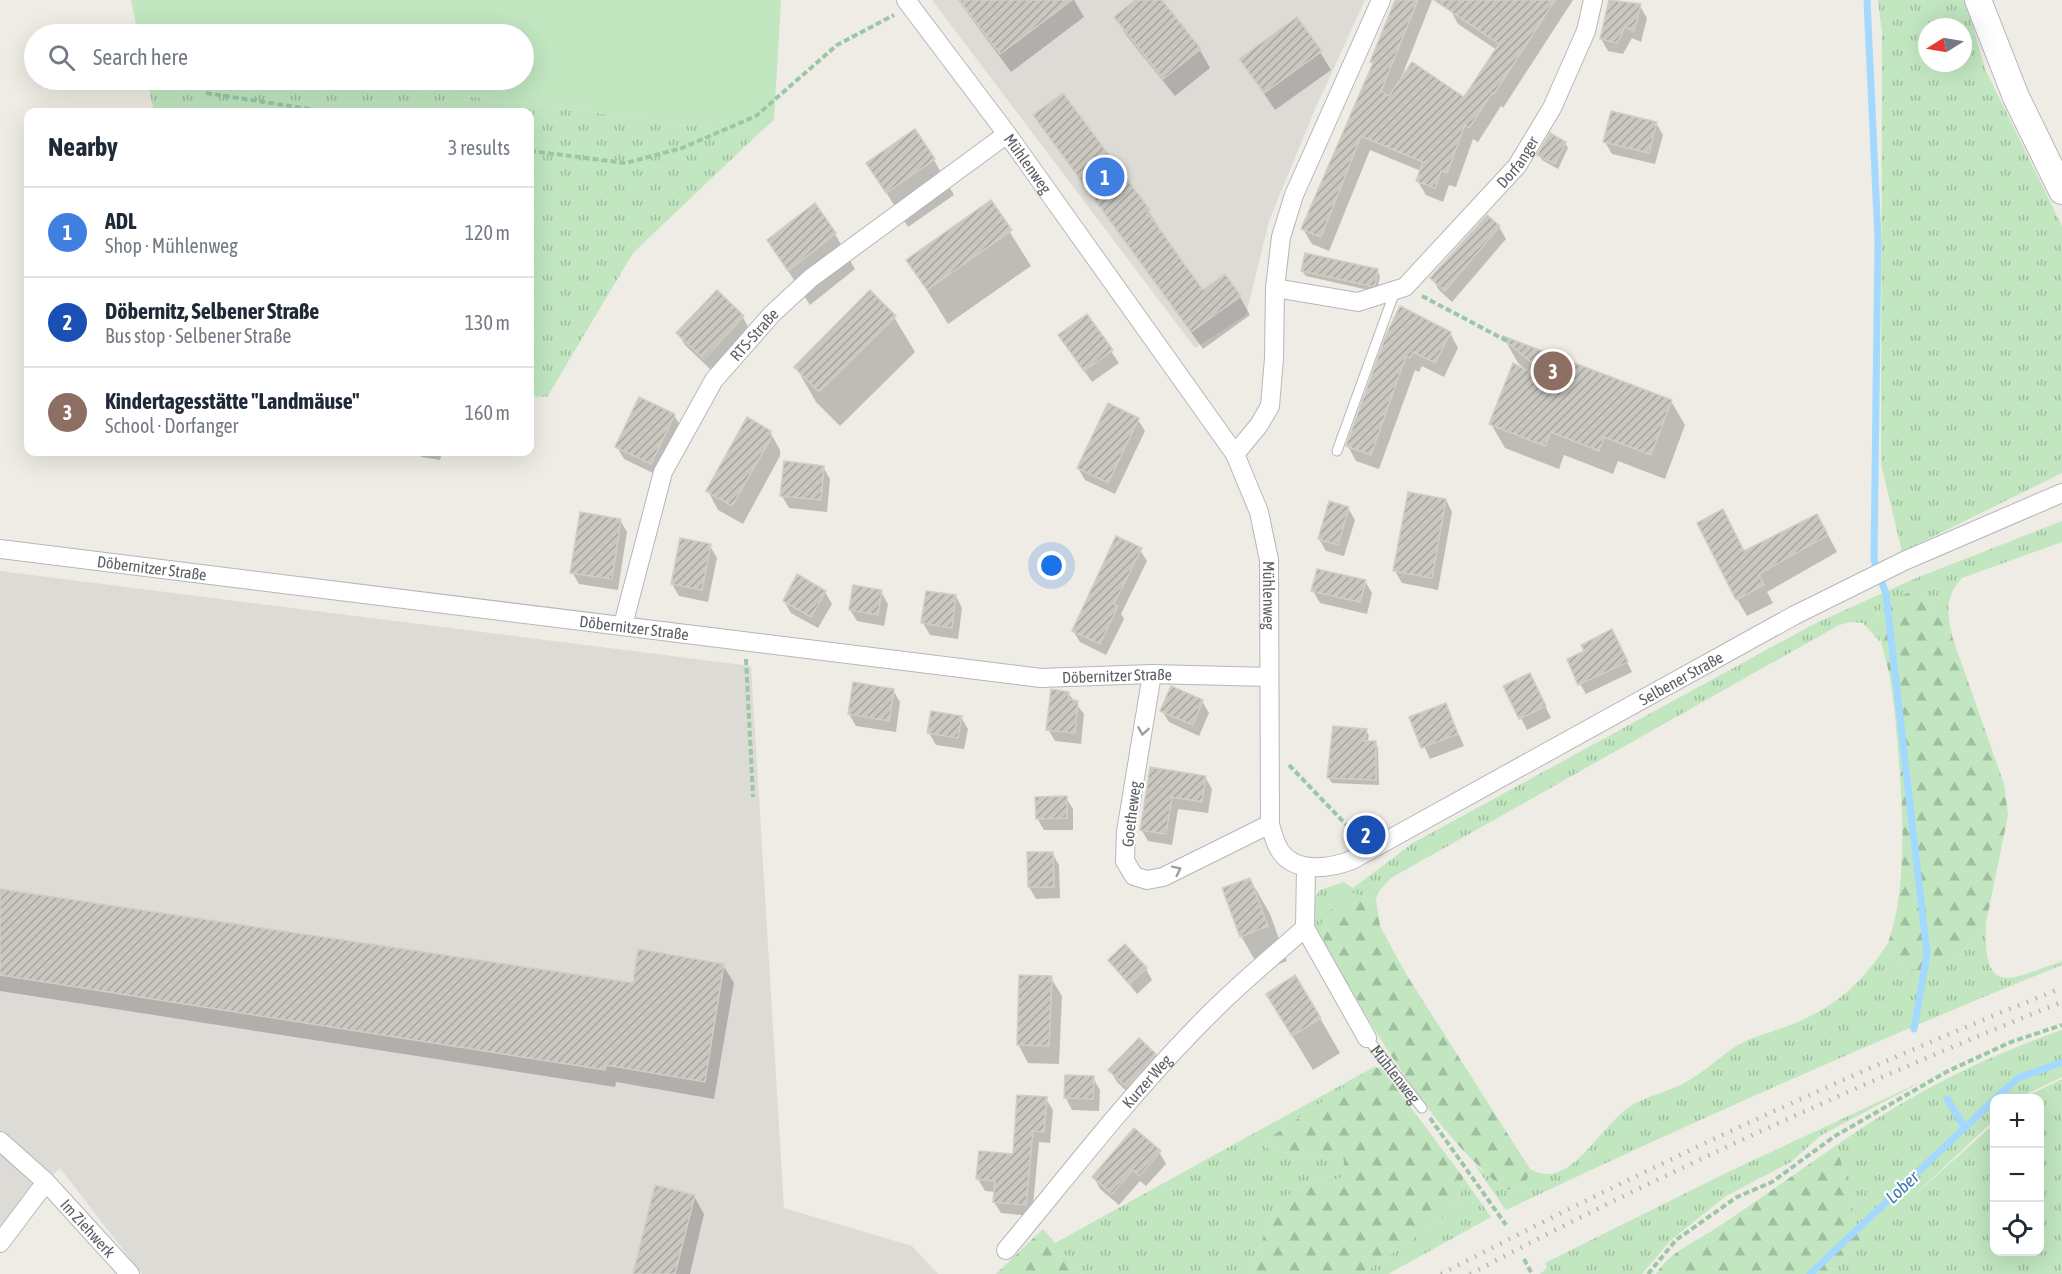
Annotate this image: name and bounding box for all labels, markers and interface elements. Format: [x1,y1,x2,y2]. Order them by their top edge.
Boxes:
north arrow [1918,18,1972,72]
search box [24,24,534,90]
icon: search [45,41,78,74]
text: Search here [93,44,188,70]
street label: Mühlenweg [1001,130,1055,197]
text: Nearby [48,132,118,162]
street label: Dorfanger [1493,133,1542,191]
text: 3 results [448,136,510,159]
pin: 1 [1086,154,1124,200]
text: ADL [105,208,137,234]
text: 1 [63,221,72,244]
text: 120 m [465,221,510,244]
text: Shop · Mühlenweg [105,234,238,257]
text: Döbernitz, Selbener Straße [105,298,319,324]
street label: RTS-Straße [726,304,782,364]
text: 2 [63,311,72,334]
text: 130 m [465,311,510,334]
text: Bus stop · Selbener Straße [105,324,291,347]
pin: 3 [1534,348,1572,394]
text: Kindertagesstätte "Landmäuse" [105,388,359,414]
text: 3 [63,401,72,424]
text: 160 m [465,401,510,424]
text: School · Dorfanger [105,414,238,437]
your location [1037,551,1066,580]
street label: Döbernitzer Straße [96,552,208,584]
street label: Mühlenweg [1259,561,1278,630]
street label: Döbernitzer Straße [578,612,690,643]
street label: Selbener Straße [1636,648,1726,709]
street label: Döbernitzer Straße [1062,665,1172,686]
one-way arrow [1137,727,1149,736]
street label: Goetheweg [1118,780,1145,848]
pin: 2 [1346,812,1386,858]
one-way arrow [1171,865,1182,877]
street label: Mühlenweg [1367,1042,1424,1108]
street label: Kurzer Weg [1118,1051,1176,1111]
map controls [1990,1094,2044,1256]
button: + [1990,1094,2044,1148]
button: − [1990,1148,2044,1202]
water label: Lober [1881,1166,1923,1207]
street label: Im Ziehwerk [57,1195,119,1261]
button: locate [1990,1202,2044,1256]

